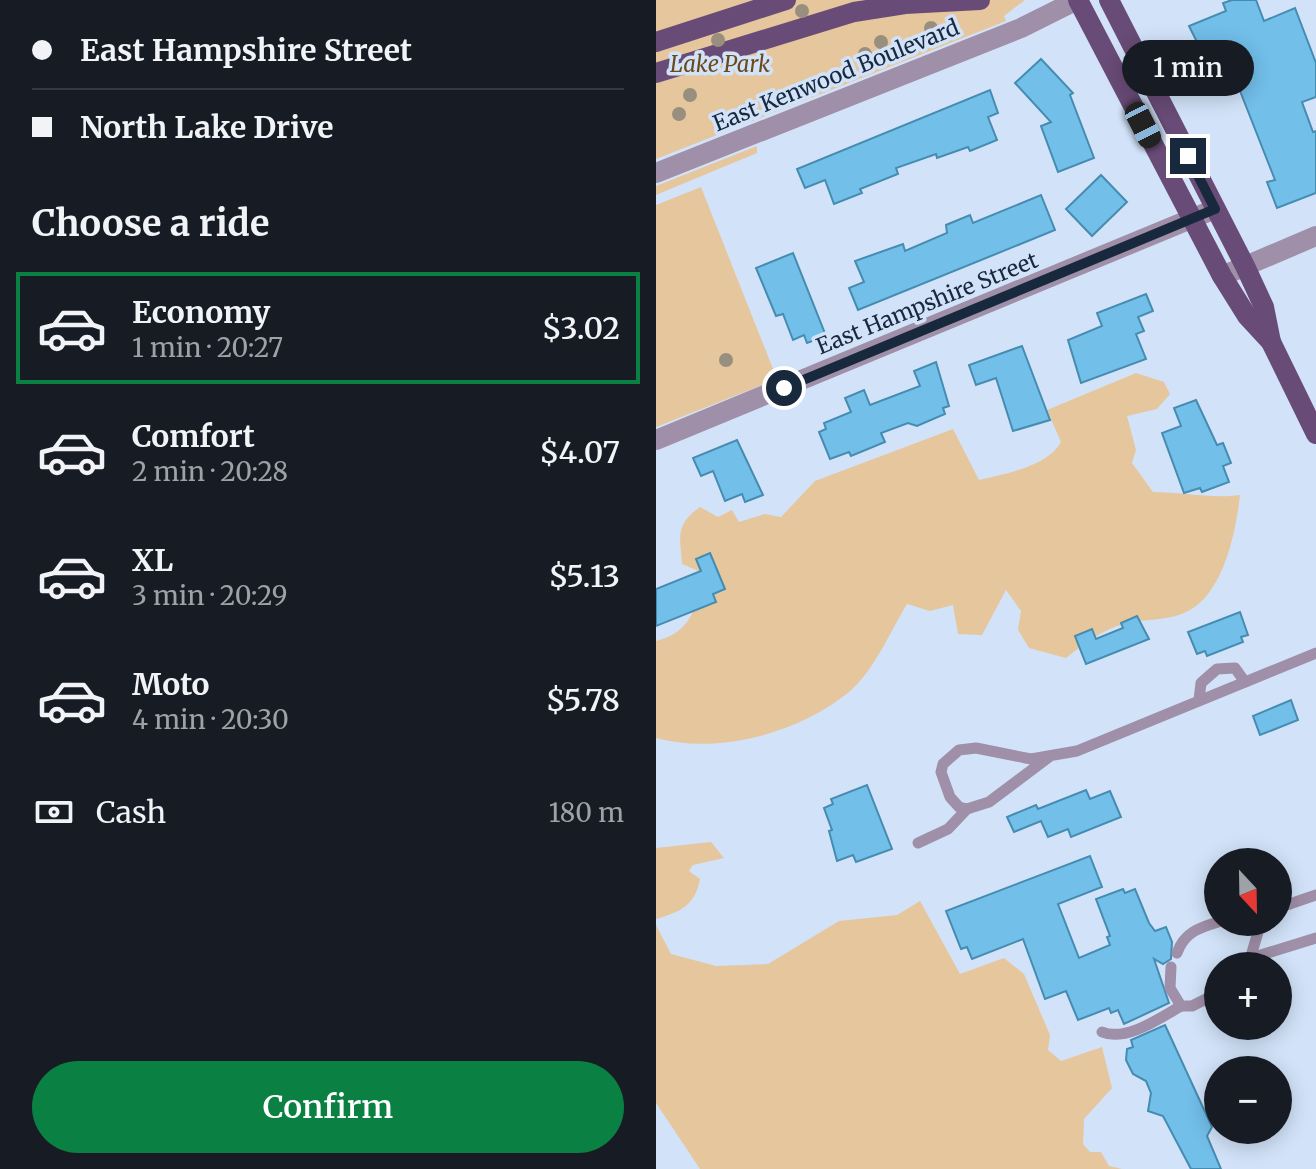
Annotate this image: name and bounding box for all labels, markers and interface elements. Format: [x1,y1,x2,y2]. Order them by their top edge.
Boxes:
street label: East Kenwood Boulevard [709,13,963,137]
text: East Hampshire Street [80,31,412,69]
callout: 1 min [1122,40,1254,96]
park label: Lake Park [670,50,770,78]
text: 1 min [1153,51,1223,84]
car [1121,98,1165,152]
text: North Lake Drive [80,108,333,146]
route end [1170,138,1206,174]
text: Choose a ride [32,201,269,246]
street label: East Hampshire Street [812,246,1042,360]
icon: car [36,292,108,364]
text: Economy [132,293,270,331]
text: $3.02 [542,309,620,347]
text: 1 min · 20:27 [132,331,283,364]
route start [766,370,802,406]
icon: car [36,416,108,488]
text: Comfort [132,417,255,455]
text: $4.07 [539,433,620,471]
text: 2 min · 20:28 [132,455,288,488]
icon: car [36,540,108,612]
text: XL [132,541,173,579]
text: $5.13 [548,557,620,595]
text: 3 min · 20:29 [132,579,287,612]
icon: car [36,664,108,736]
text: Moto [132,665,210,703]
text: $5.78 [546,681,620,719]
text: 4 min · 20:30 [132,703,289,736]
icon: cash [32,790,76,834]
text: Cash [96,793,166,831]
text: 180 m [549,796,624,829]
north arrow [1204,848,1292,936]
map controls [1204,848,1292,1144]
button: + [1204,952,1292,1040]
button: − [1204,1056,1292,1144]
button: Confirm [32,1061,624,1153]

